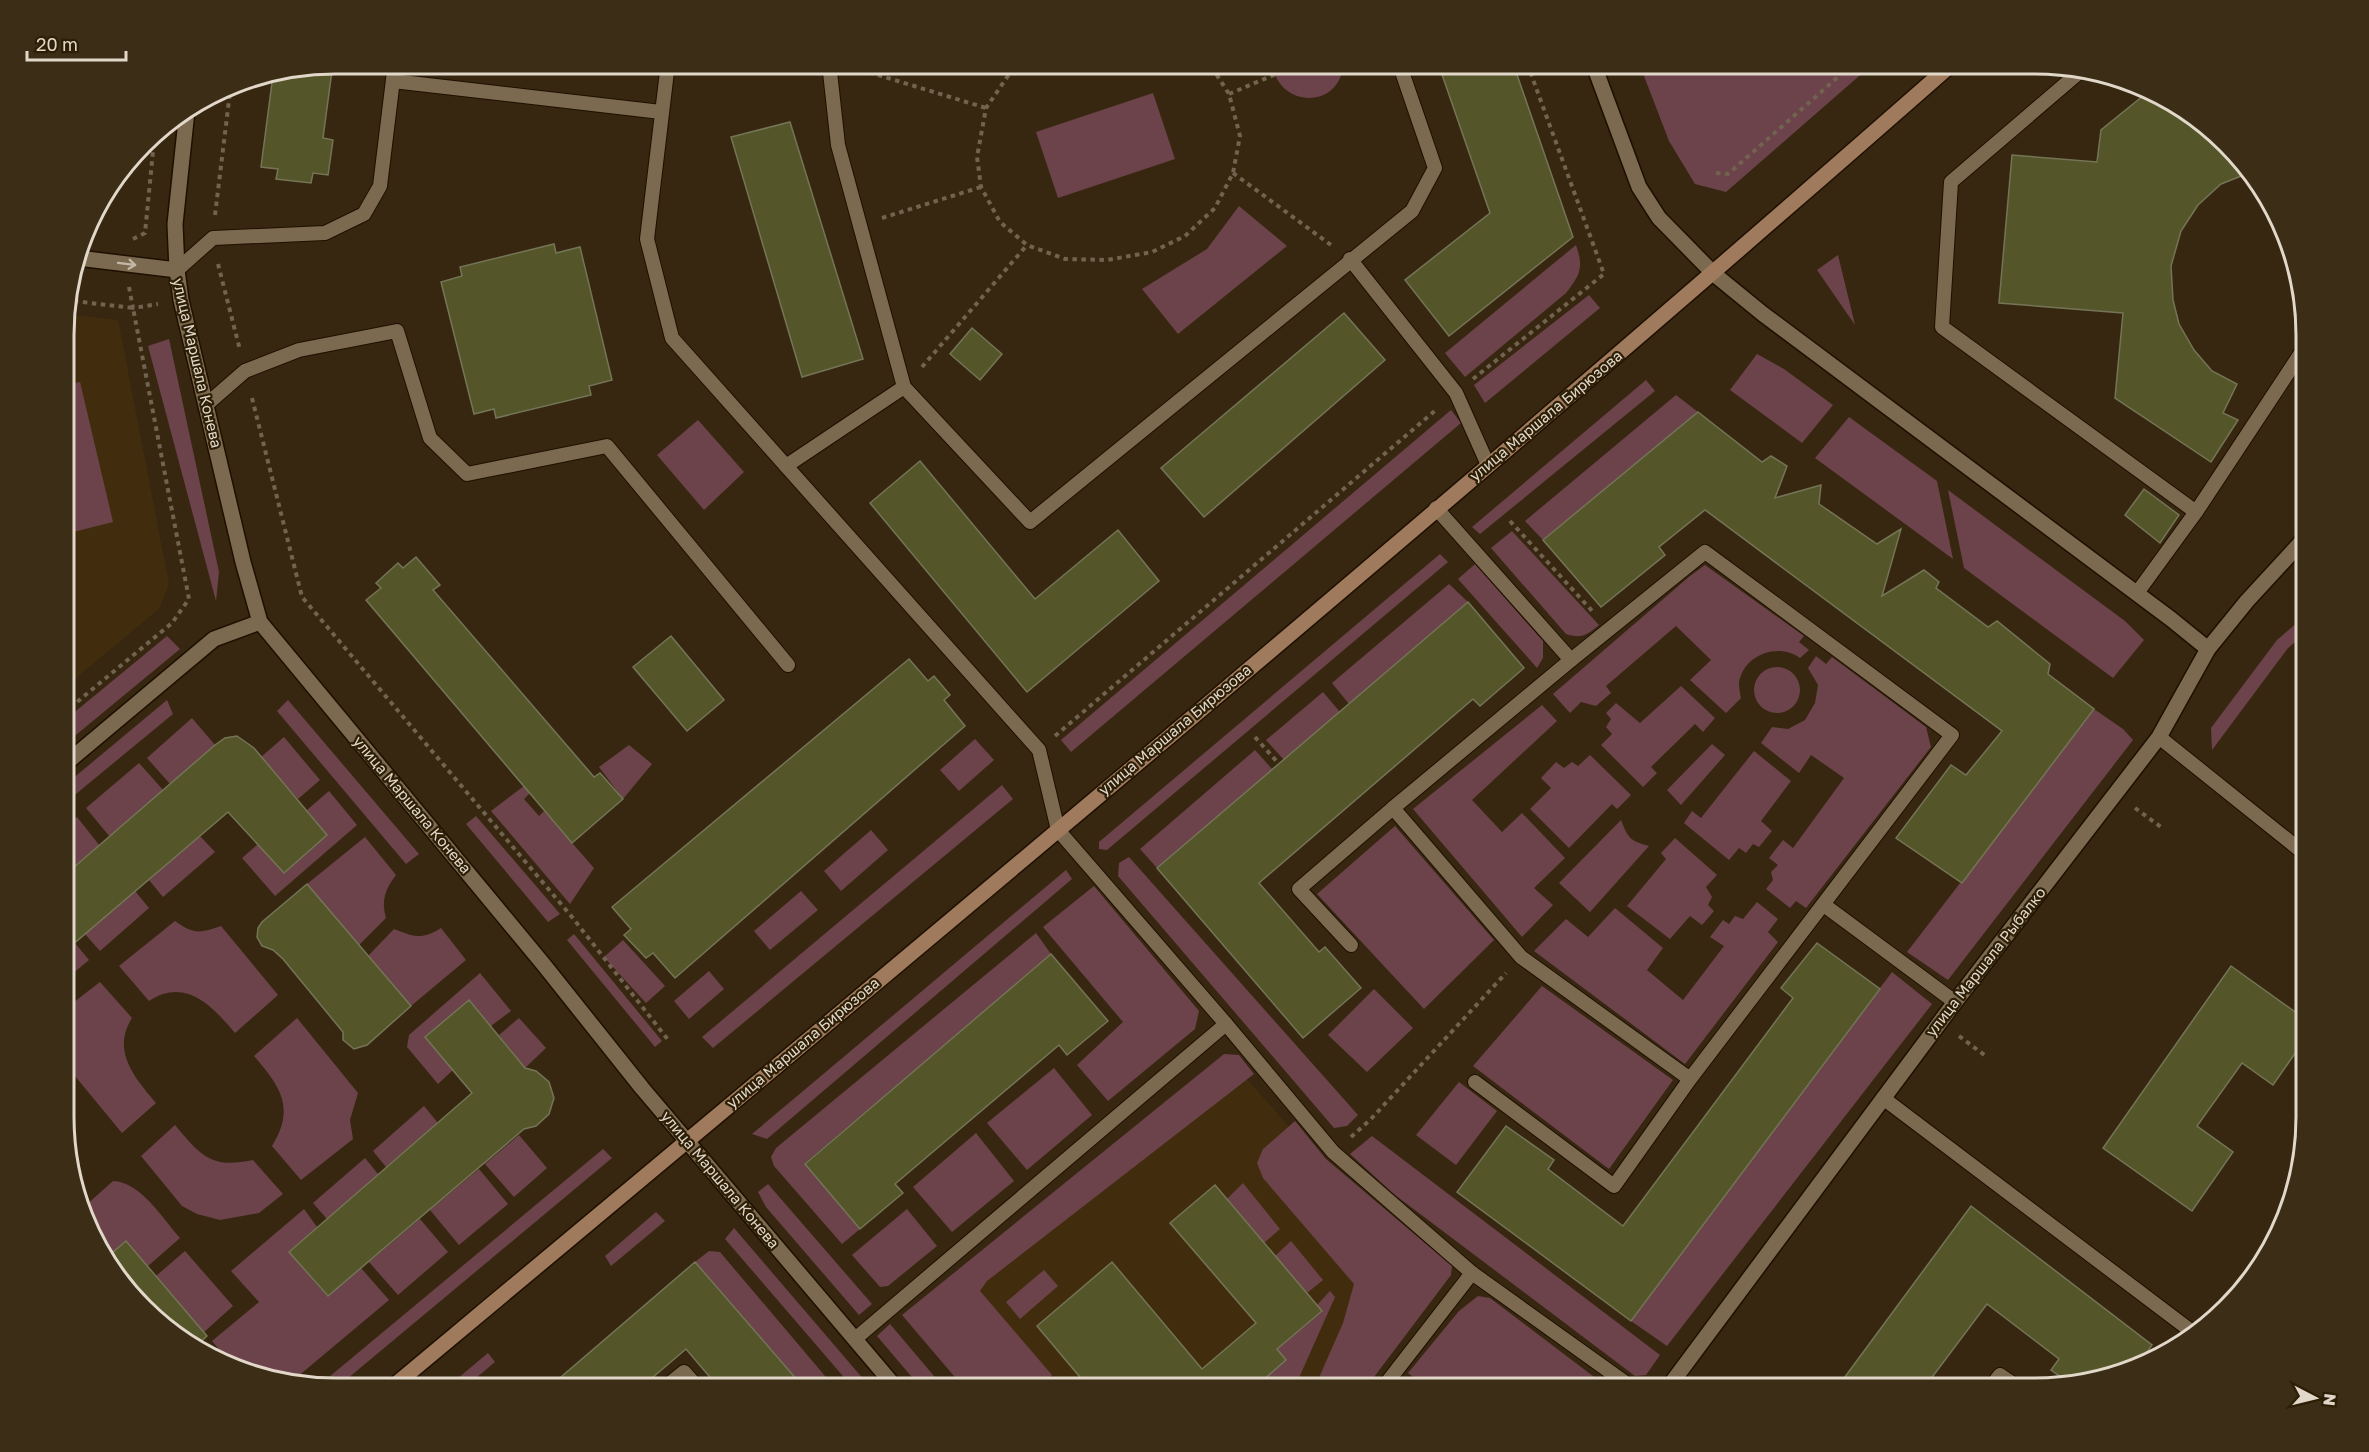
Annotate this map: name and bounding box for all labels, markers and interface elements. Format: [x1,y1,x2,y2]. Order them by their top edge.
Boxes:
scale bar [27,24,126,62]
text: 20 m [36,33,78,55]
one-way arrow [117,258,137,269]
street label: улица Маршала Конева [170,276,226,450]
street label: улица Маршала Бирюзова [1465,346,1625,484]
street label: улица Маршала Бирюзова [1094,660,1254,798]
street label: улица Маршала Конева [350,732,476,877]
street label: улица Маршала Рыбалко [1921,883,2049,1040]
street label: улица Маршала Бирюзова [722,973,882,1111]
street label: улица Маршала Конева [658,1107,784,1252]
north arrow [2285,1368,2345,1428]
text: N [2319,1393,2341,1407]

